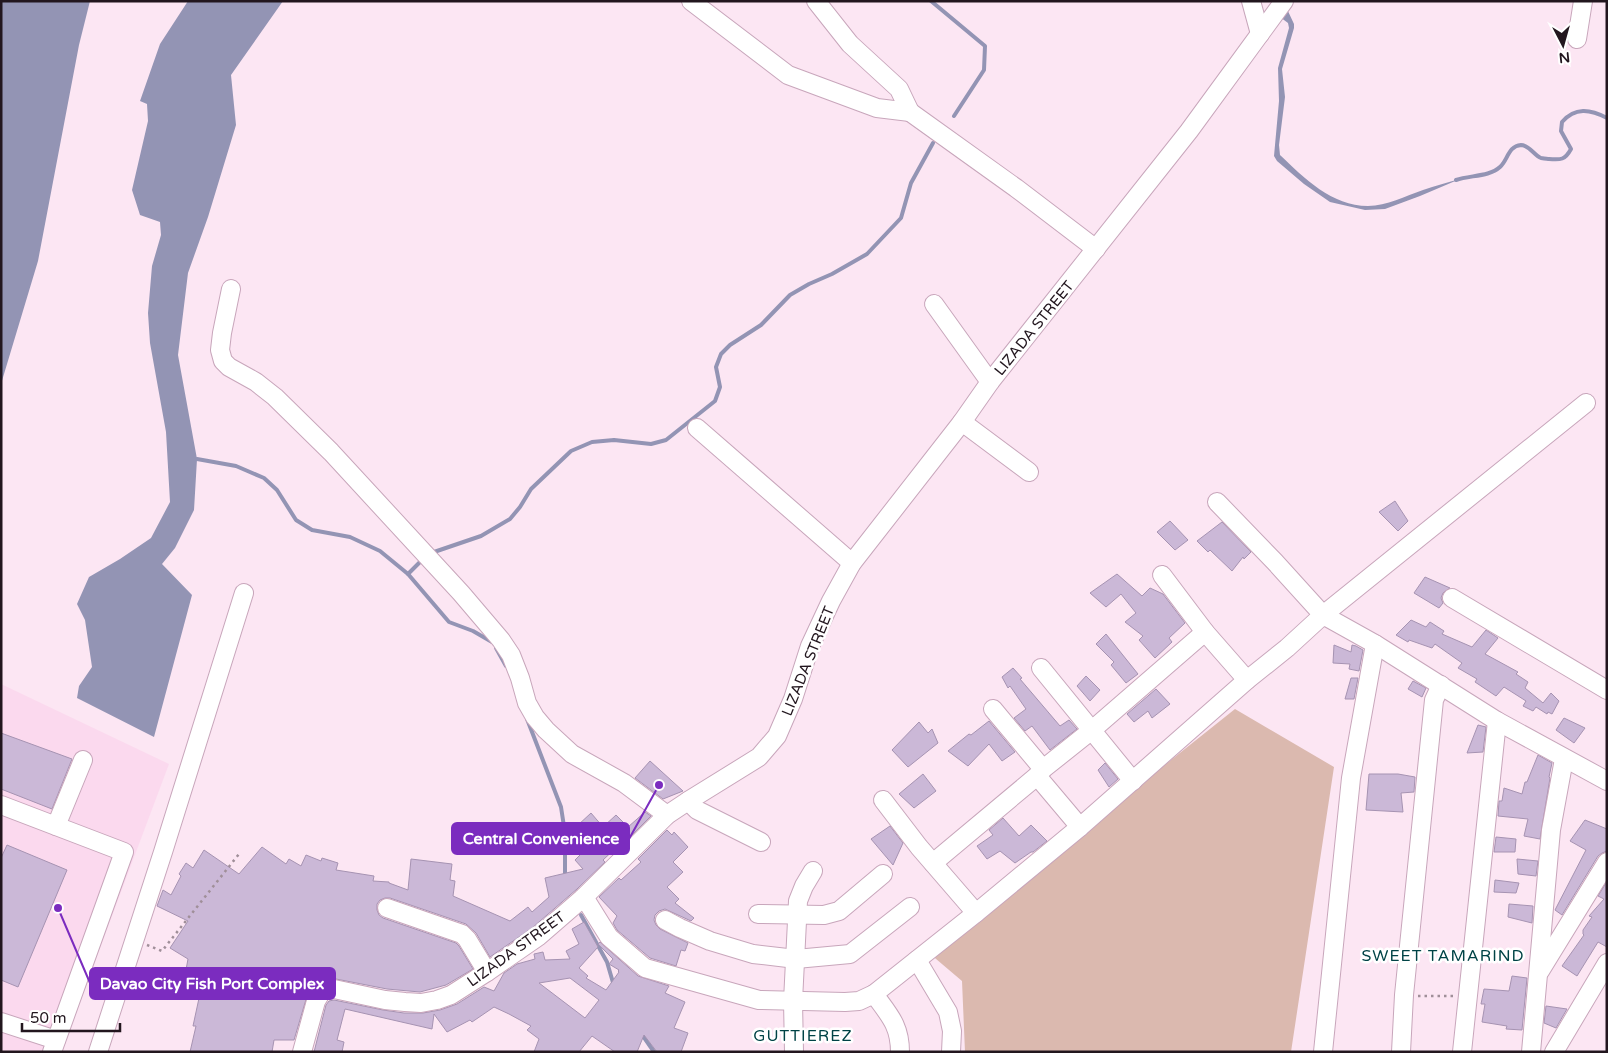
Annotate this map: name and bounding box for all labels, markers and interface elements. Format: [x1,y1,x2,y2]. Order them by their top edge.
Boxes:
north arrow [1538,20,1588,70]
text: N [1558,48,1571,66]
street label: LIZADA STREET [990,277,1078,379]
street label: LIZADA STREET [778,604,838,718]
callout: Central Convenience [452,823,629,854]
text: Central Convenience [463,829,619,849]
street label: LIZADA STREET [464,907,568,991]
district label: SWEET TAMARIND [1361,946,1525,966]
callout: Davao City Fish Port Complex [90,968,335,999]
text: Davao City Fish Port Complex [100,974,325,994]
scale bar [22,1000,120,1032]
text: 50 m [30,1009,67,1027]
district label: GUTTIEREZ [753,1026,853,1046]

